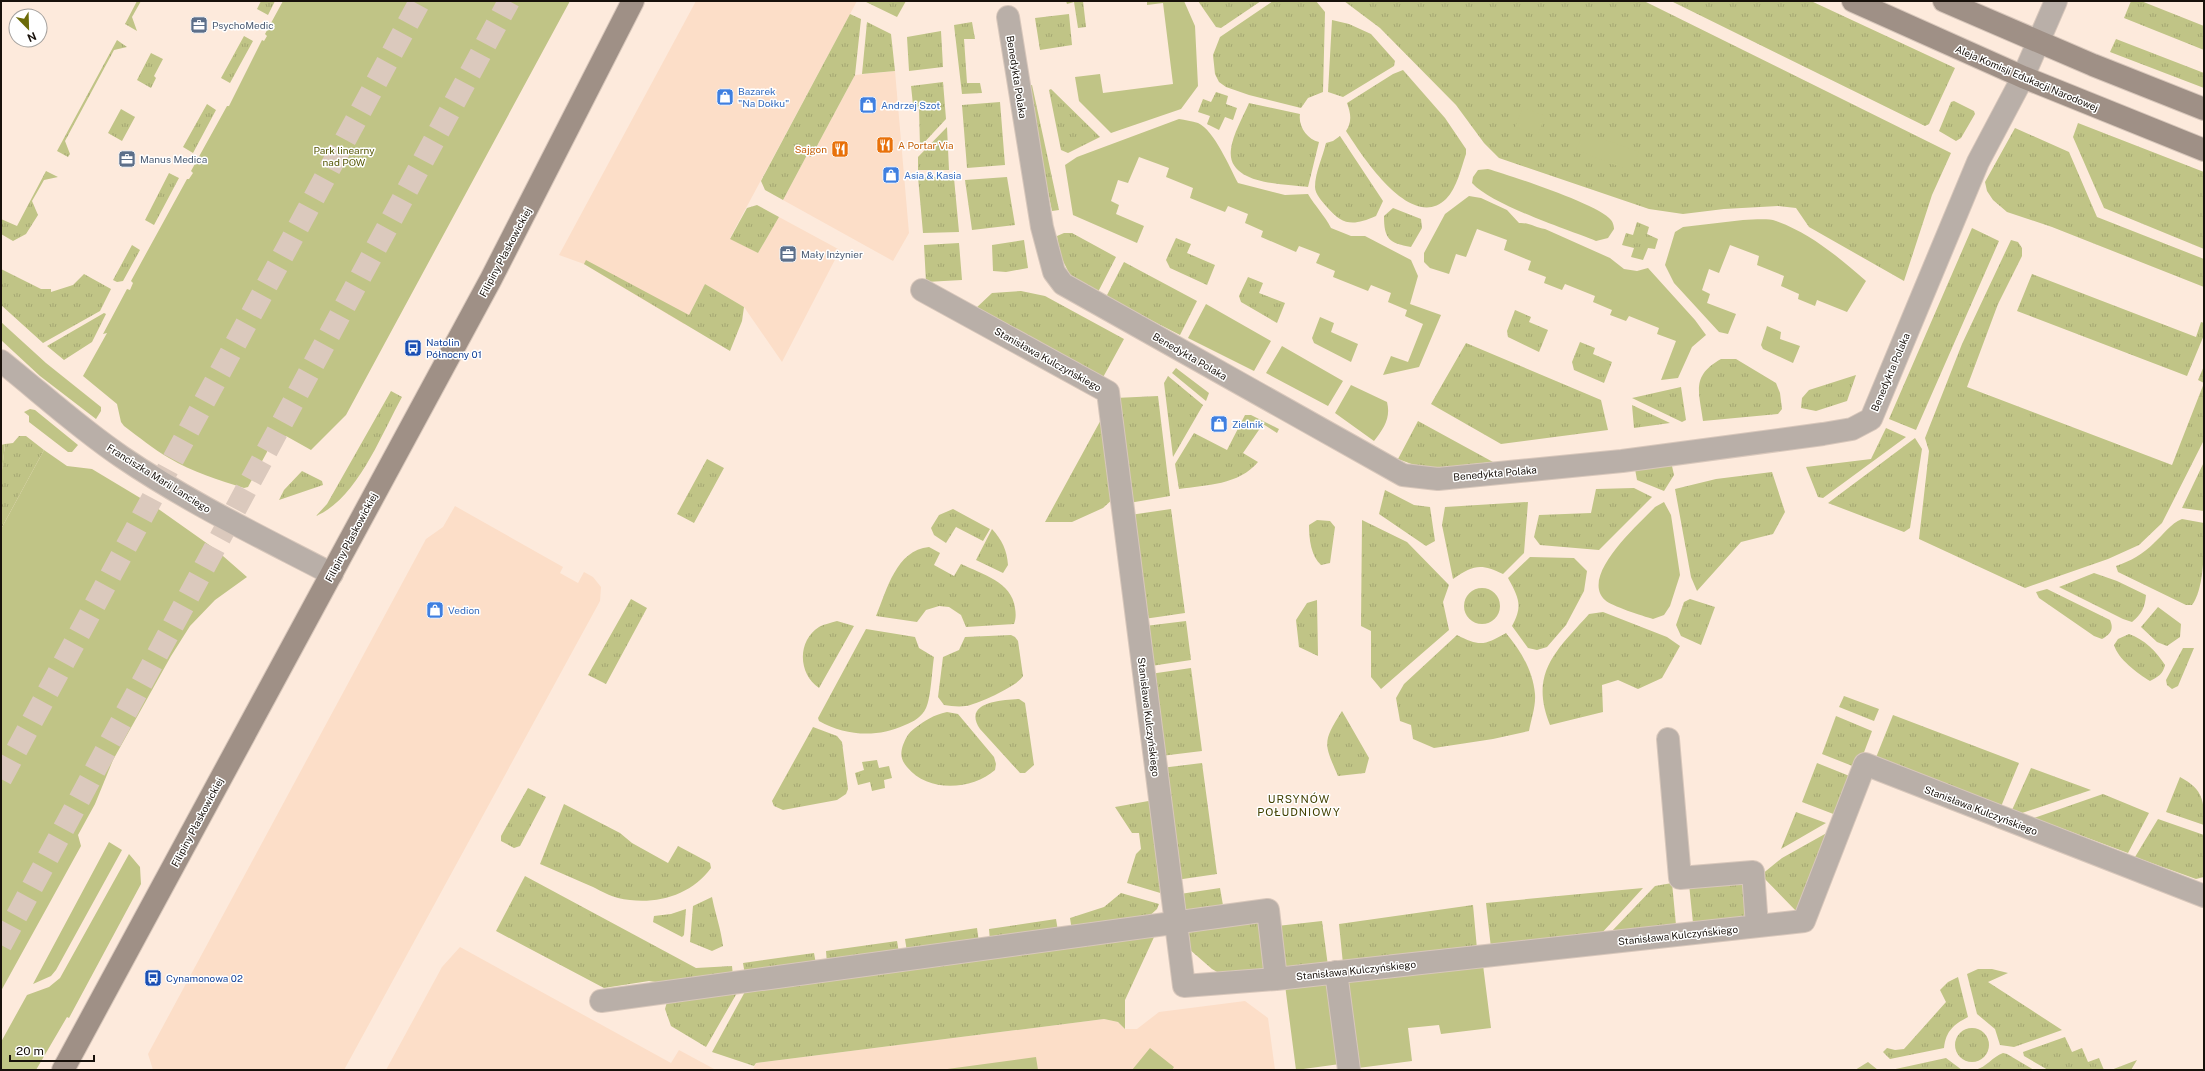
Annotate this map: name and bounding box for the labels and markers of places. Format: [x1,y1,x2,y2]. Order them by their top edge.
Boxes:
office icon: PsychoMedic [189,15,209,35]
place label: PsychoMedic [212,19,274,31]
place label: Bazarek "Na Dołku" [738,85,789,109]
shop icon: Bazarek "Na Dołku" [715,87,735,107]
shop icon: Andrzej Szot [858,95,878,115]
place label: Andrzej Szot [881,99,940,111]
restaurant icon: A Portar Via [875,135,895,155]
restaurant icon: Sajgon [830,139,850,159]
place label: A Portar Via [898,139,953,151]
place label: Sajgon [795,143,827,155]
office icon: Manus Medica [117,149,137,169]
place label: Manus Medica [140,153,207,165]
shop icon: Asia & Kasia [881,165,901,185]
place label: Asia & Kasia [904,169,961,181]
office icon: Mały Inżynier [778,244,798,264]
place label: Mały Inżynier [801,248,863,260]
place label: Natolin Północny 01 [426,336,482,360]
bus stop icon: Natolin Północny 01 [403,338,423,358]
shop icon: Zielnik [1209,414,1229,434]
place label: Zielnik [1232,418,1264,430]
shop icon: Vedion [425,600,445,620]
place label: Vedion [448,604,480,616]
bus stop icon: Cynamonowa 02 [143,968,163,988]
place label: Cynamonowa 02 [166,972,243,984]

